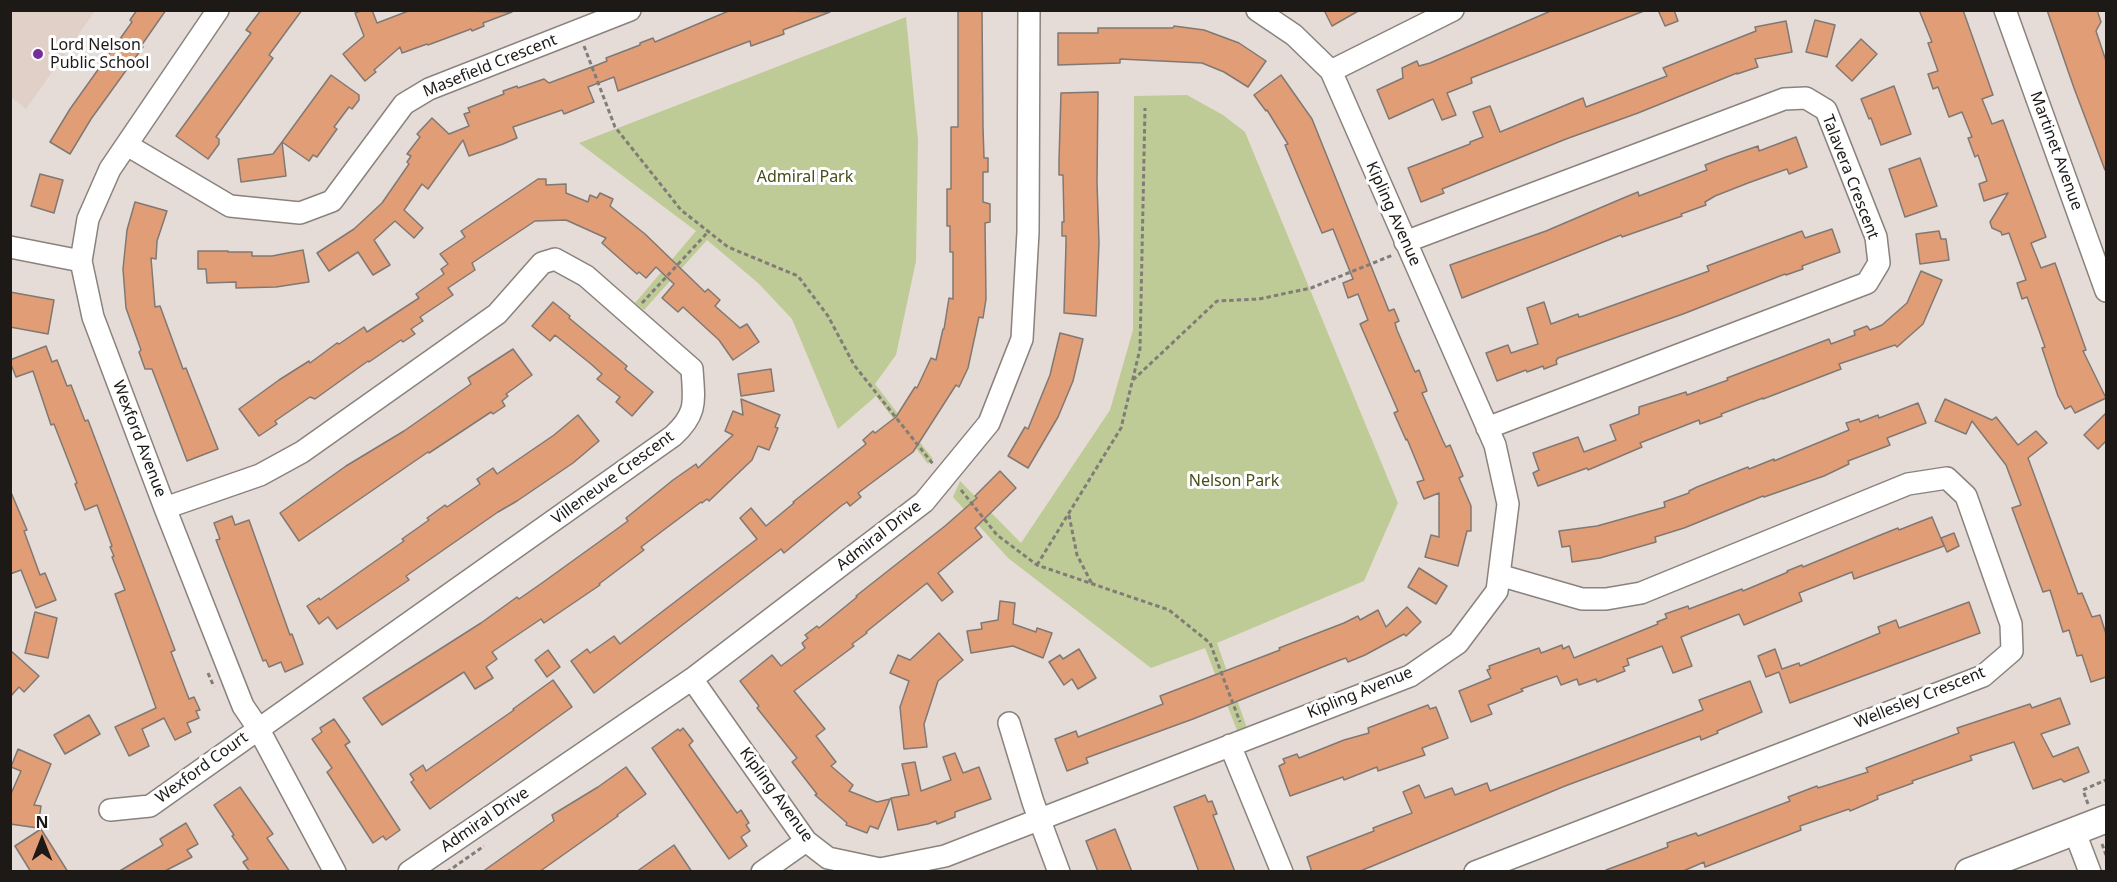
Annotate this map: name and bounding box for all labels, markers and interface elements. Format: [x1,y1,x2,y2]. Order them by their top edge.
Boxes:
street label: Masefield Crescent [420,30,560,102]
place label: Lord Nelson Public School [50,35,149,73]
marker: Lord Nelson Public School [31,47,45,61]
street label: Martinet Avenue [2026,89,2086,213]
street label: Talavera Crescent [1817,112,1883,242]
street label: Kipling Avenue [1361,159,1425,269]
park label: Admiral Park [757,167,853,187]
street label: Wexford Avenue [108,378,170,500]
street label: Villeneuve Crescent [548,427,678,529]
park label: Nelson Park [1189,471,1279,491]
street label: Admiral Drive [833,497,925,575]
street label: Kipling Avenue [1304,663,1416,723]
street label: Wellesley Crescent [1852,663,1988,733]
street label: Wexford Court [152,728,252,808]
street label: Kipling Avenue [735,744,817,846]
street label: Admiral Drive [437,783,533,857]
north arrow [12,810,72,870]
text: N [35,811,49,833]

